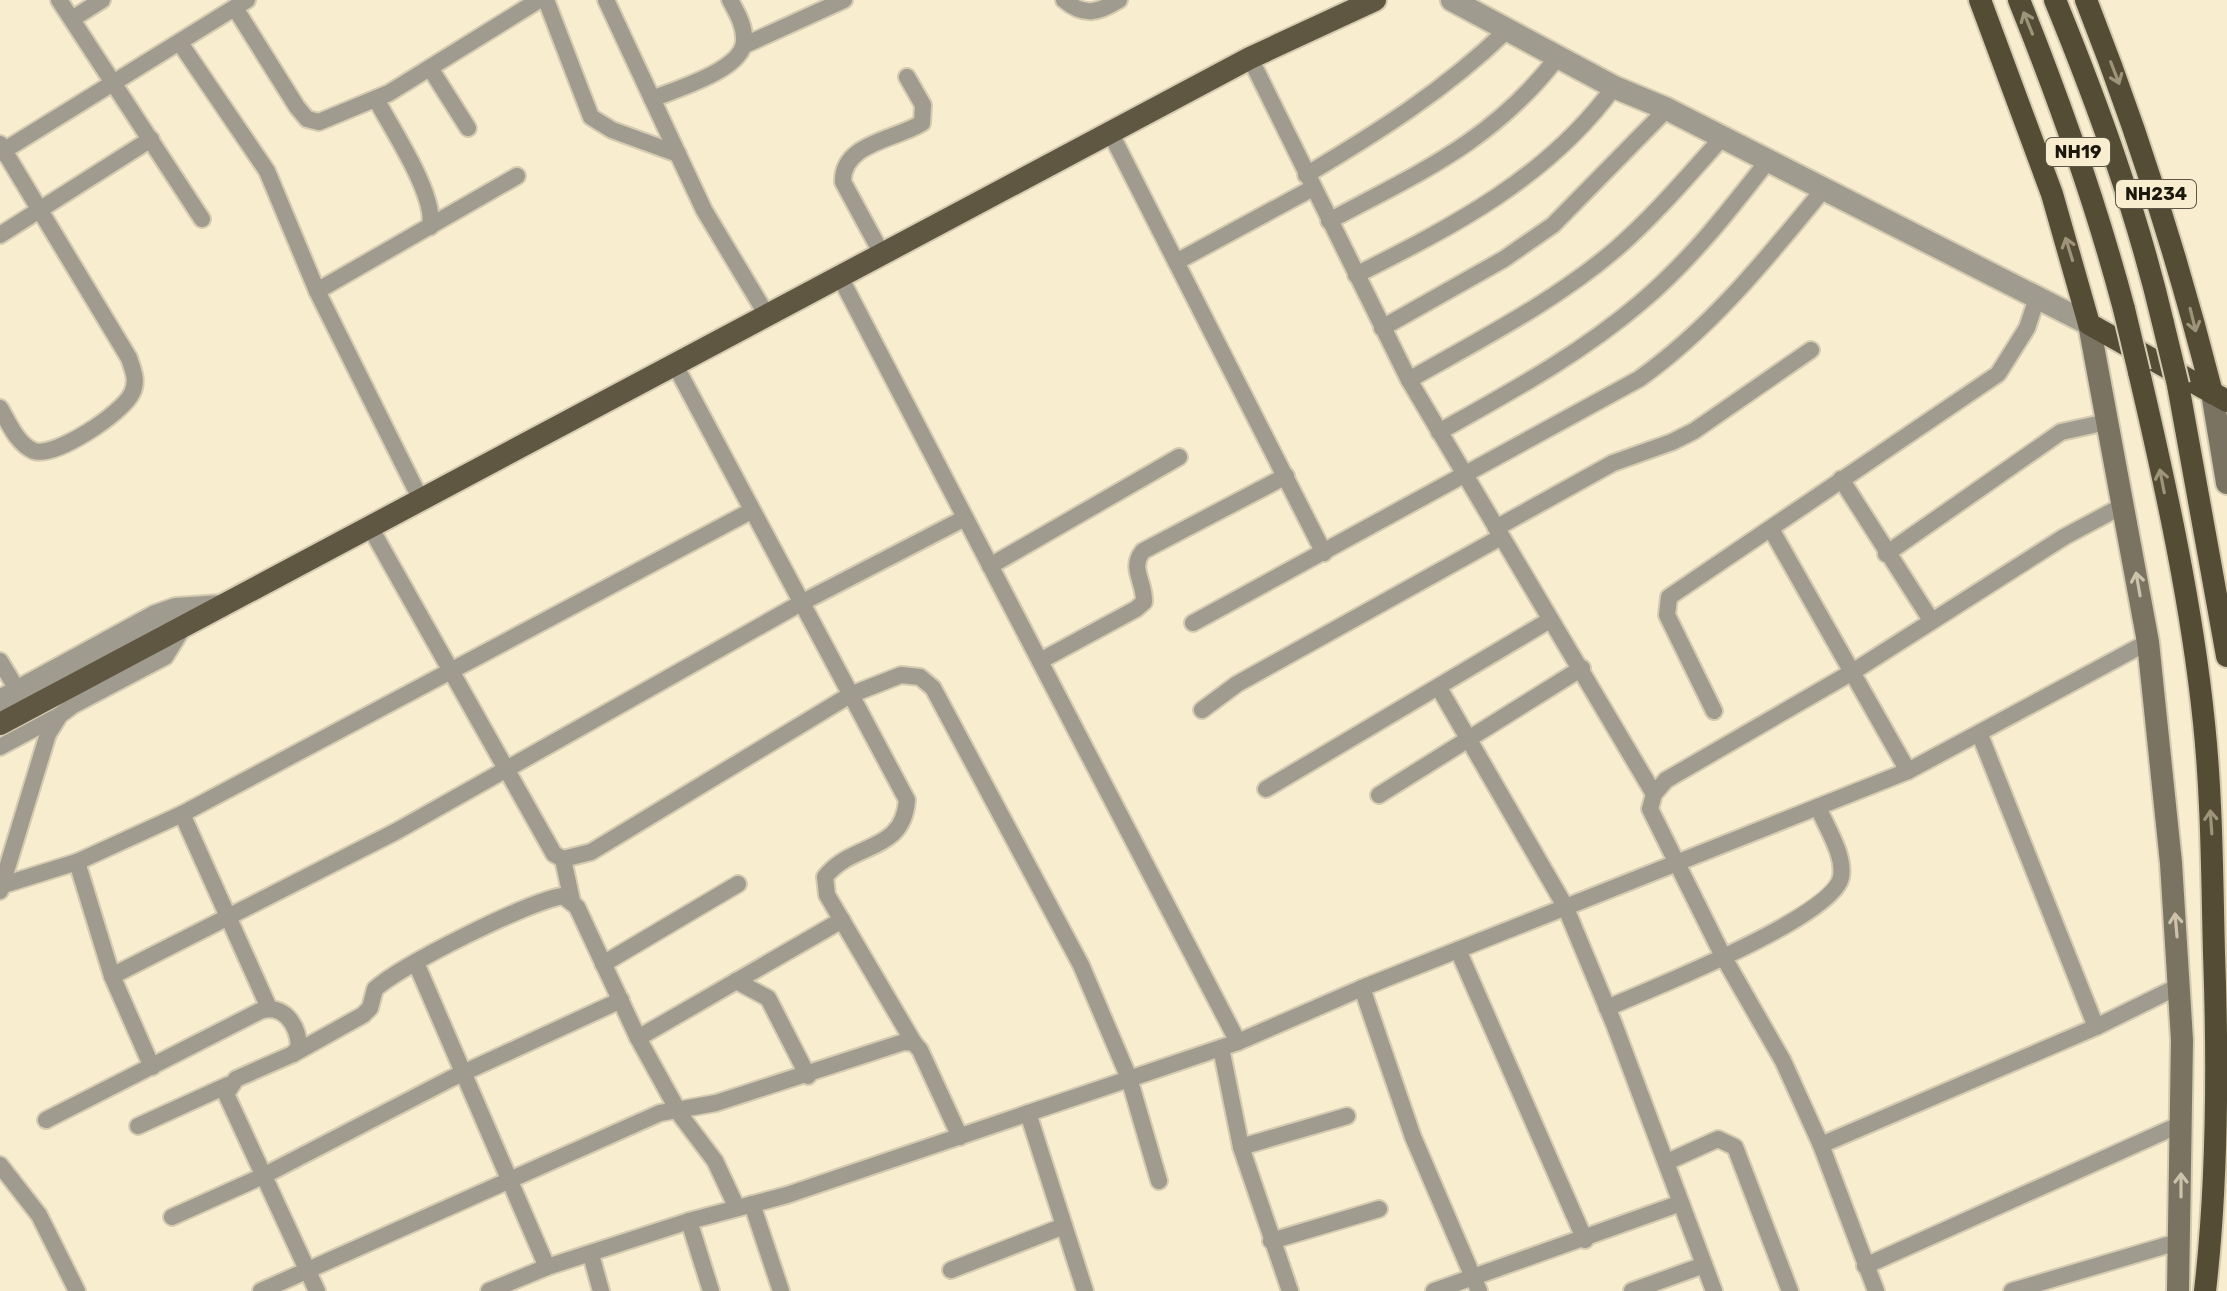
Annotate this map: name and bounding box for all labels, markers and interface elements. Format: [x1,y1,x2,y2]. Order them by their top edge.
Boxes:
one-way arrow [2020,11,2034,36]
one-way arrow [2109,60,2123,85]
road number: NH19 [2046,138,2110,166]
road number: NH234 [2116,180,2196,208]
one-way arrow [2061,237,2075,262]
one-way arrow [2187,307,2202,333]
one-way arrow [2154,469,2169,495]
one-way arrow [2129,571,2144,597]
one-way arrow [2203,809,2218,836]
one-way arrow [2168,912,2183,939]
one-way arrow [2173,1172,2189,1199]

